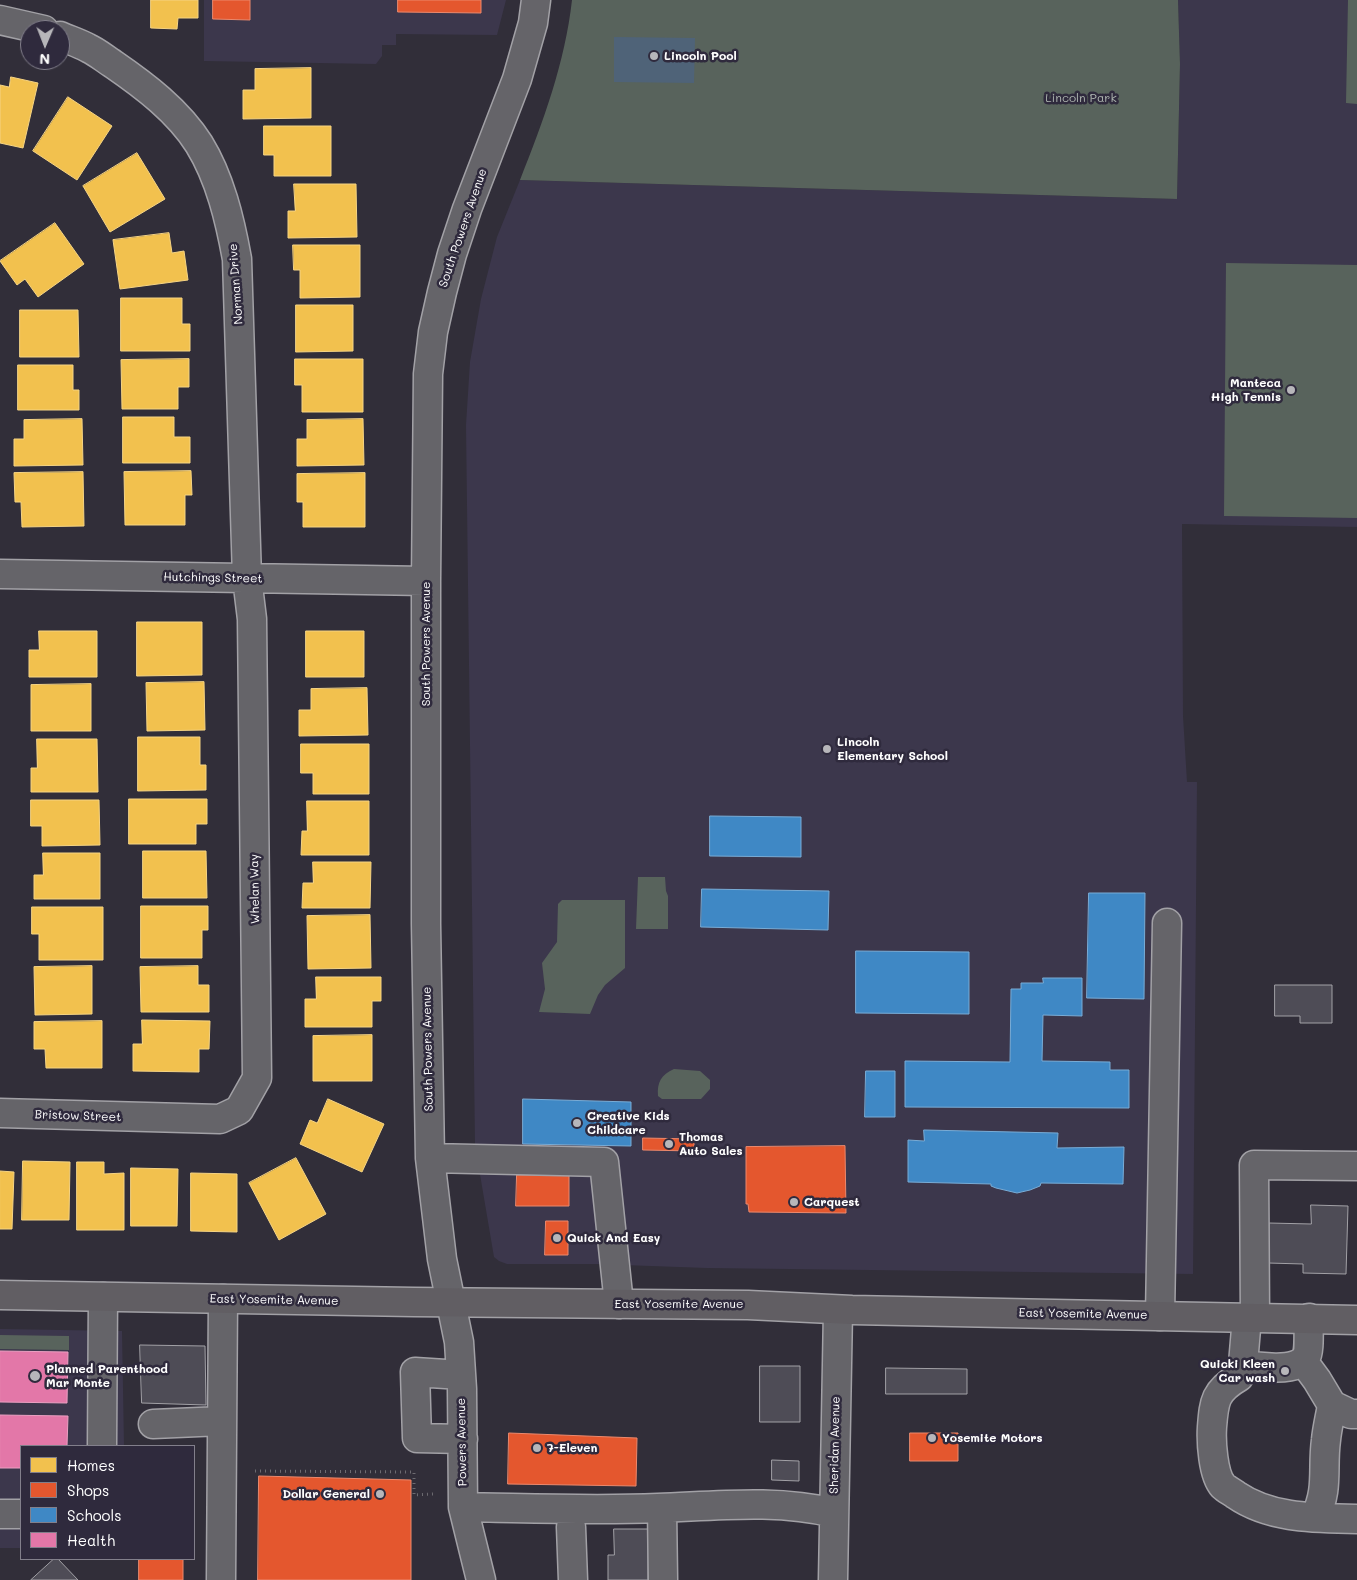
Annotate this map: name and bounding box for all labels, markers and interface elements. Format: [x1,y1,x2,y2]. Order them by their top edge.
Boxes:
north arrow [20,20,70,70]
place label: Lincoln Pool [664,49,737,63]
text: N [39,50,50,69]
marker: Lincoln Pool [648,50,660,62]
park label: Lincoln Park [1045,91,1117,105]
street label: South Powers Avenue [436,167,490,289]
street label: Norman Drive [226,243,246,325]
place label: Manteca High Tennis [1211,376,1281,404]
marker: Manteca High Tennis [1285,384,1297,396]
street label: Hutchings Street [163,570,263,586]
street label: South Powers Avenue [419,582,433,706]
place label: Lincoln Elementary School [837,735,948,763]
marker: Lincoln Elementary School [821,743,833,755]
street label: Whelan Way [247,854,263,924]
street label: South Powers Avenue [420,987,436,1111]
street label: Bristow Street [34,1107,122,1125]
place label: Creative Kids Childcare [587,1109,670,1137]
marker: Creative Kids Childcare [571,1117,583,1129]
place label: Thomas Auto Sales [679,1130,742,1158]
marker: Thomas Auto Sales [663,1138,675,1150]
place label: Carquest [804,1195,860,1209]
marker: Carquest [788,1196,800,1208]
place label: Quick And Easy [567,1231,660,1245]
marker: Quick And Easy [551,1232,563,1244]
street label: East Yosemite Avenue [209,1292,339,1308]
street label: East Yosemite Avenue [615,1297,743,1311]
street label: East Yosemite Avenue [1018,1306,1148,1322]
place label: Quicki Kleen Car wash [1200,1357,1275,1385]
place label: Planned Parenthood Mar Monte [46,1362,168,1390]
marker: Quicki Kleen Car wash [1279,1365,1291,1377]
marker: Planned Parenthood Mar Monte [28,1369,42,1383]
street label: Sheridan Avenue [827,1396,843,1494]
street label: Powers Avenue [454,1398,470,1486]
place label: Yosemite Motors [942,1431,1043,1445]
marker: Yosemite Motors [926,1432,938,1444]
place label: 7-Eleven [547,1441,597,1455]
marker: 7-Eleven [531,1442,543,1454]
legend [20,1445,195,1560]
text: Homes [67,1455,115,1475]
text: Shops [67,1480,109,1500]
place label: Dollar General [282,1487,370,1501]
marker: Dollar General [374,1488,386,1500]
text: Schools [67,1505,122,1525]
text: Health [67,1530,115,1550]

